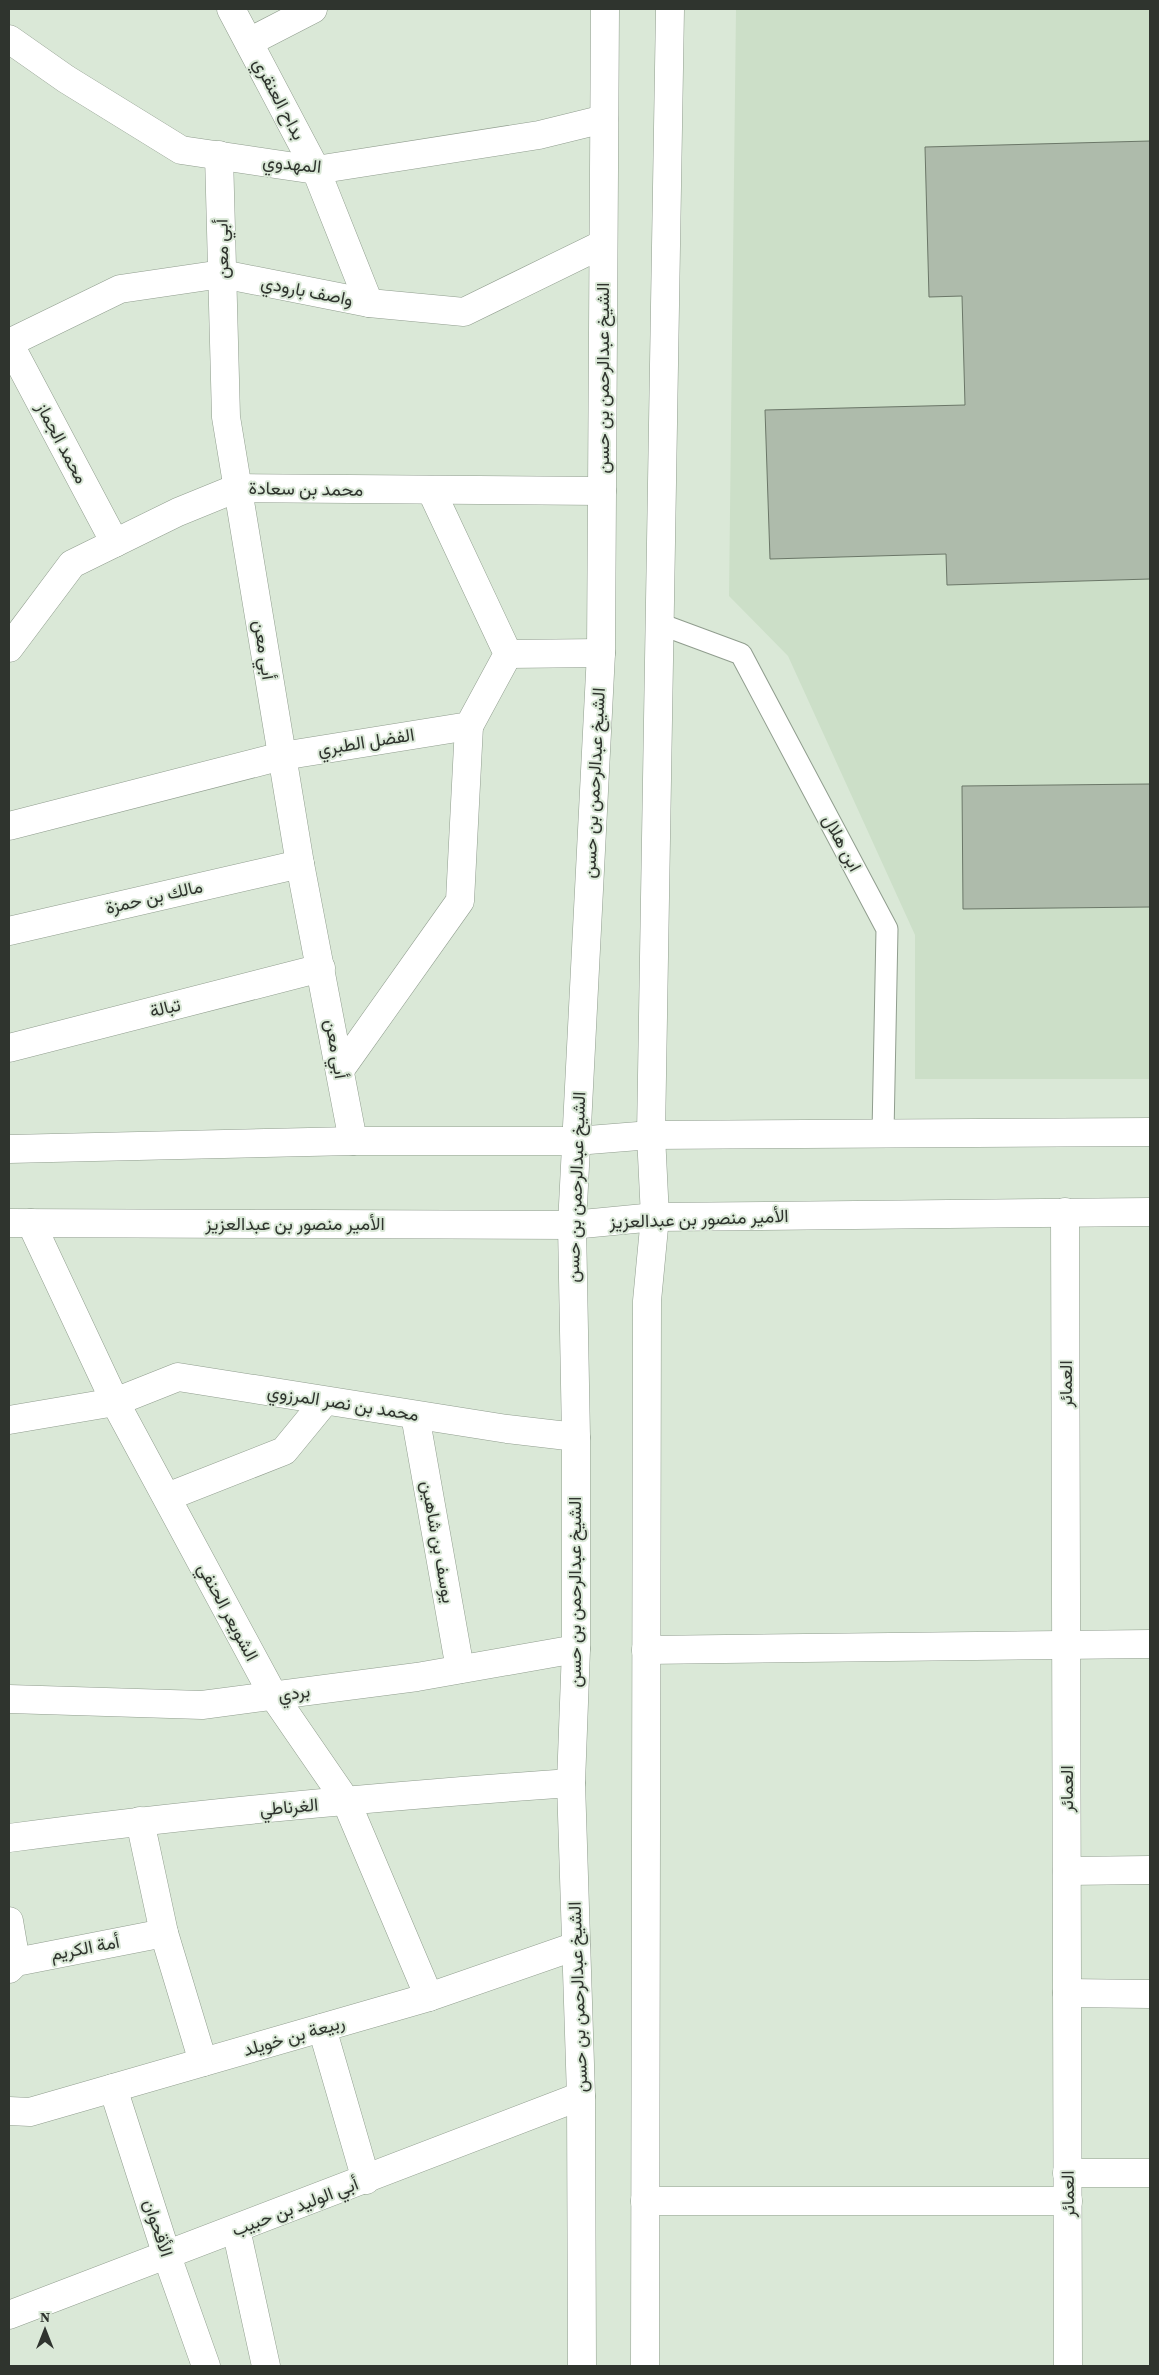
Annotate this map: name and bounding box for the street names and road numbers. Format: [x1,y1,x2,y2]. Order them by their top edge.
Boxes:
street label: بداح العنقري [245,53,312,146]
street label: المهدوي [261,148,323,182]
street label: أبي معن [208,219,238,279]
street label: واصف بارودي [258,269,355,315]
street label: الشيخ عبدالرحمن بن حسن [590,282,615,474]
street label: محمد الجماز [30,397,94,488]
street label: محمد بن سعادة [248,475,364,502]
street label: أبي معن [244,618,282,682]
street label: الشيخ عبدالرحمن بن حسن [576,687,611,879]
street label: الفضل الطبري [316,722,416,764]
street label: ابن هلال [817,810,868,876]
street label: مالك بن حمزة [103,873,205,920]
street label: تبالة [147,992,183,1023]
street label: أبي معن [316,1017,354,1081]
street label: الشيخ عبدالرحمن بن حسن [560,1091,591,1283]
street label: الأمير منصور بن عبدالعزيز [608,1203,789,1234]
street label: الأمير منصور بن عبدالعزيز [204,1211,385,1236]
street label: العمائر [1053,1360,1078,1409]
street label: محمد بن نصر المرزوي [265,1378,421,1430]
street label: يوسف بن شاهين [415,1479,462,1605]
street label: الشيخ عبدالرحمن بن حسن [562,1496,587,1688]
street label: الشويعر الحنفي [189,1558,265,1667]
street label: بردي [276,1678,312,1710]
street label: العمائر [1054,1765,1079,1814]
street label: الغرناطي [259,1791,320,1824]
street label: الشيخ عبدالرحمن بن حسن [562,1901,593,2093]
street label: أمة الكريم [48,1929,122,1966]
street label: ربيعة بن خويلد [240,2009,348,2062]
street label: العمائر [1055,2170,1080,2219]
street label: أبي الوليد بن حبيب [228,2171,363,2245]
street label: الأقحوان [137,2196,180,2260]

